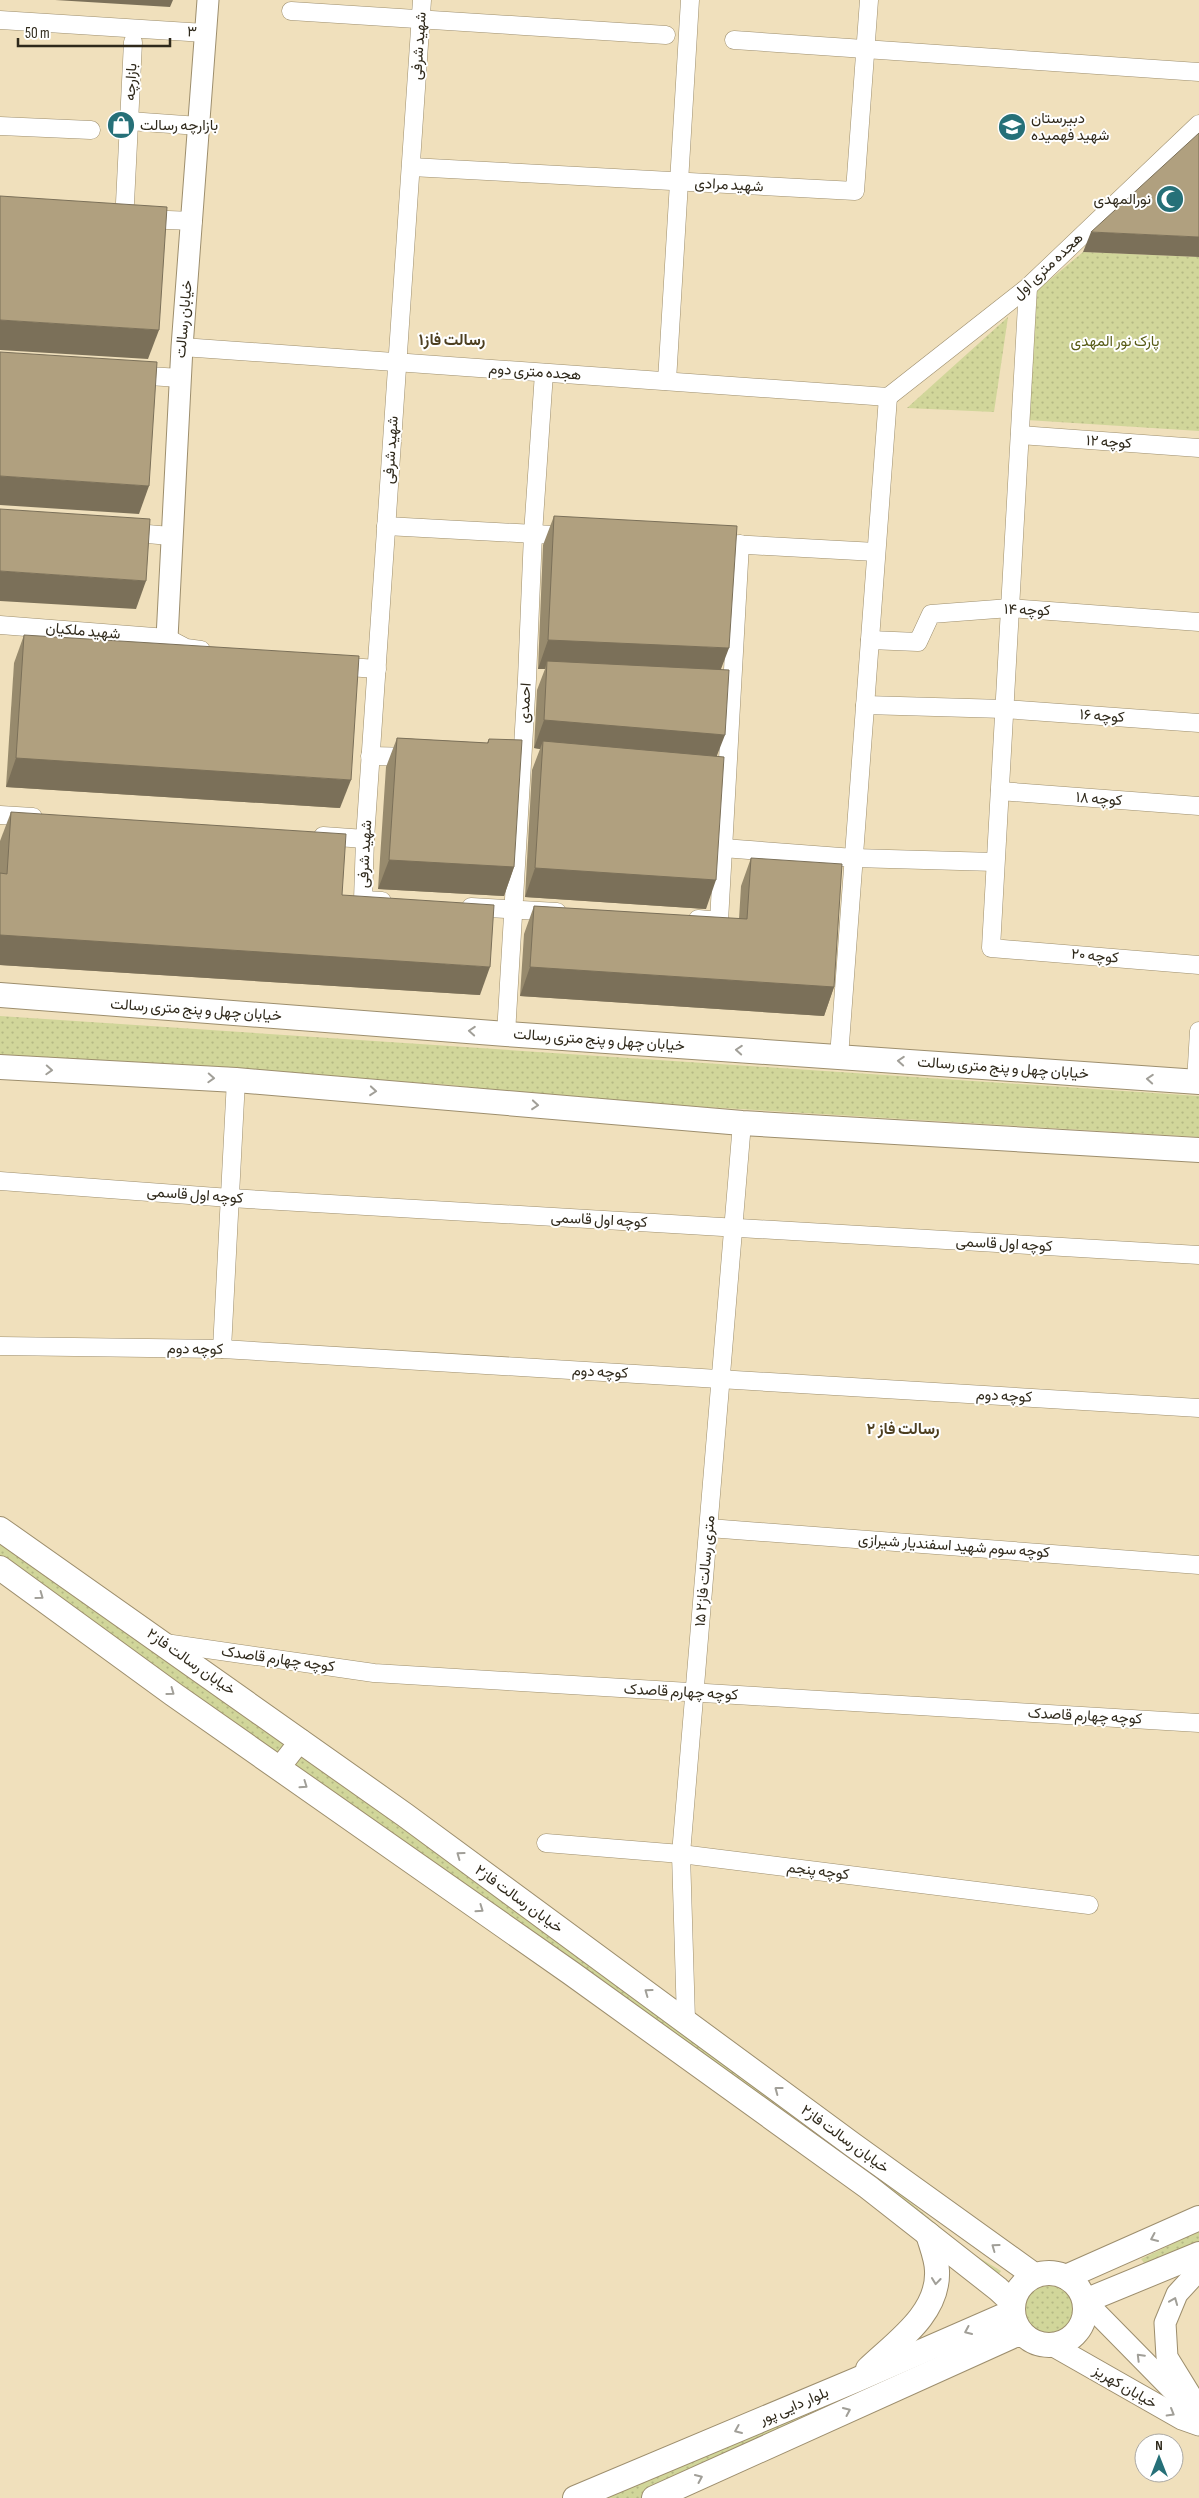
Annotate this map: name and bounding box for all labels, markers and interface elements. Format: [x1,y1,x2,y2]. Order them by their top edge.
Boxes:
street label: شهید شرفی [407,11,431,81]
scale bar [18,15,170,47]
street label: ۳ [187,22,198,42]
text: 50 m [25,24,50,43]
street label: بازارچه [121,63,141,101]
place label: دبیرستان شهید فهمیده [1031,109,1110,145]
shop icon: بازارچه رسالت [106,110,136,140]
school or university icon: دبیرستان شهید فهمیده [997,112,1027,142]
place label: بازارچه رسالت [140,116,218,135]
street label: شهید مرادی [694,174,764,196]
mosque icon: نورالمهدی [1155,184,1185,214]
place label: نورالمهدی [1094,190,1151,209]
street label: هجده متری اول [1009,228,1087,304]
street label: خیابان رسالت [171,279,197,359]
district label: رسالت فاز۱ [419,331,486,350]
park label: پارک نور المهدی [1071,332,1159,351]
street label: هجده متری دوم [488,359,582,385]
street label: شهید شرفی [379,415,403,485]
street label: ۱۲ کوچه [1086,431,1133,453]
street label: ‍‍ ۱۴ کوچه [1001,600,1051,620]
street label: شهید ملکیان [45,618,121,644]
street label: احمدی [514,682,536,724]
street label: ۱۶ کوچه [1079,705,1126,727]
street label: ۱۸ کوچه [1075,788,1123,810]
street label: شهید شرفی [354,819,376,889]
street label: ۲۰ کوچه [1070,944,1120,968]
street label: خیابان چهل و پنج متری رسالت [110,995,282,1026]
street label: خیابان چهل و پنج متری رسالت [513,1025,685,1056]
one-way arrow [468,1026,476,1037]
one-way arrow [735,1045,743,1056]
street label: خیابان چهل و پنج متری رسالت [917,1053,1089,1084]
one-way arrow [897,1056,905,1067]
one-way arrow [45,1064,53,1075]
one-way arrow [207,1073,215,1084]
one-way arrow [1146,1073,1154,1084]
one-way arrow [369,1086,377,1097]
one-way arrow [531,1099,539,1110]
street label: کوچه اول قاسمی [146,1182,244,1208]
street label: کوچه اول قاسمی [550,1208,648,1232]
street label: کوچه اول قاسمی [955,1232,1053,1256]
street label: کوچه دوم [167,1339,224,1359]
street label: کوچه دوم [571,1361,629,1383]
street label: کوچه دوم [975,1385,1033,1407]
district label: رسالت فاز ۲ [867,1420,940,1439]
street label: ۱۵ متری رسالت فاز۲ [691,1514,719,1628]
street label: کوچه سوم شهید اسفندیار شیرازی [858,1530,1051,1562]
one-way arrow [34,1590,43,1599]
street label: خیابان رسالت فاز۲ [143,1624,239,1700]
street label: کوچه چهارم قاصدک [220,1642,336,1676]
street label: کوچه چهارم قاصدک [623,1680,739,1705]
one-way arrow [165,1686,175,1695]
street label: کوچه چهارم قاصدک [1027,1704,1143,1729]
one-way arrow [298,1779,308,1788]
one-way arrow [457,1853,466,1861]
street label: کوچه پنجم [786,1858,851,1884]
street label: خیابان رسالت فاز۲ [471,1861,567,1937]
one-way arrow [474,1903,483,1912]
one-way arrow [645,1990,654,1998]
one-way arrow [775,2087,784,2095]
street label: خیابان رسالت فاز۲ [797,2101,893,2177]
one-way arrow [1150,2231,1159,2242]
one-way arrow [991,2244,1001,2253]
one-way arrow [931,2277,942,2285]
one-way arrow [1168,2297,1178,2306]
one-way arrow [964,2325,973,2336]
one-way arrow [1137,2354,1146,2363]
street label: خیابان کهریز [1089,2360,1161,2413]
street label: بلوار دایی پور [755,2383,832,2430]
one-way arrow [842,2407,851,2417]
one-way arrow [1165,2407,1174,2417]
one-way arrow [734,2423,743,2434]
north arrow [1134,2433,1184,2483]
text: N [1155,2437,1163,2454]
one-way arrow [693,2474,702,2484]

